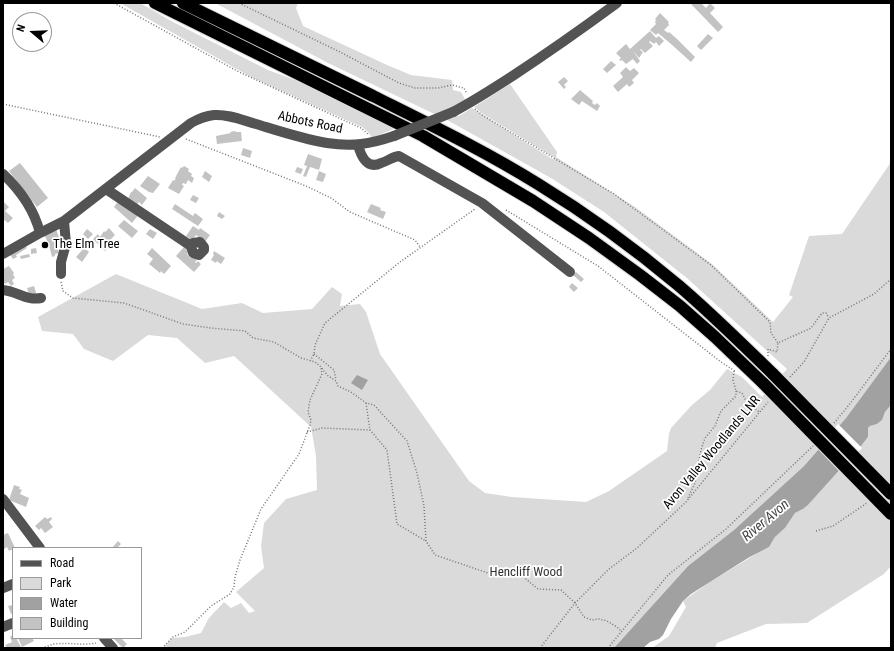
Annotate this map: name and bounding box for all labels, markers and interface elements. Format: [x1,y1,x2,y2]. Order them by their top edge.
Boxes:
north arrow [12,12,52,52]
text: N [14,23,28,34]
street label: Abbots Road [276,109,344,137]
place label: The Elm Tree [53,237,120,253]
marker: The Elm Tree [40,240,50,250]
street label: Avon Valley Woodlands LNR [660,393,764,513]
water label: River Avon [739,496,793,546]
legend [12,547,142,639]
text: Road [50,556,74,570]
park label: Hencliff Wood [490,565,562,581]
text: Park [50,576,71,590]
text: Water [50,596,78,610]
text: Building [50,616,88,630]

